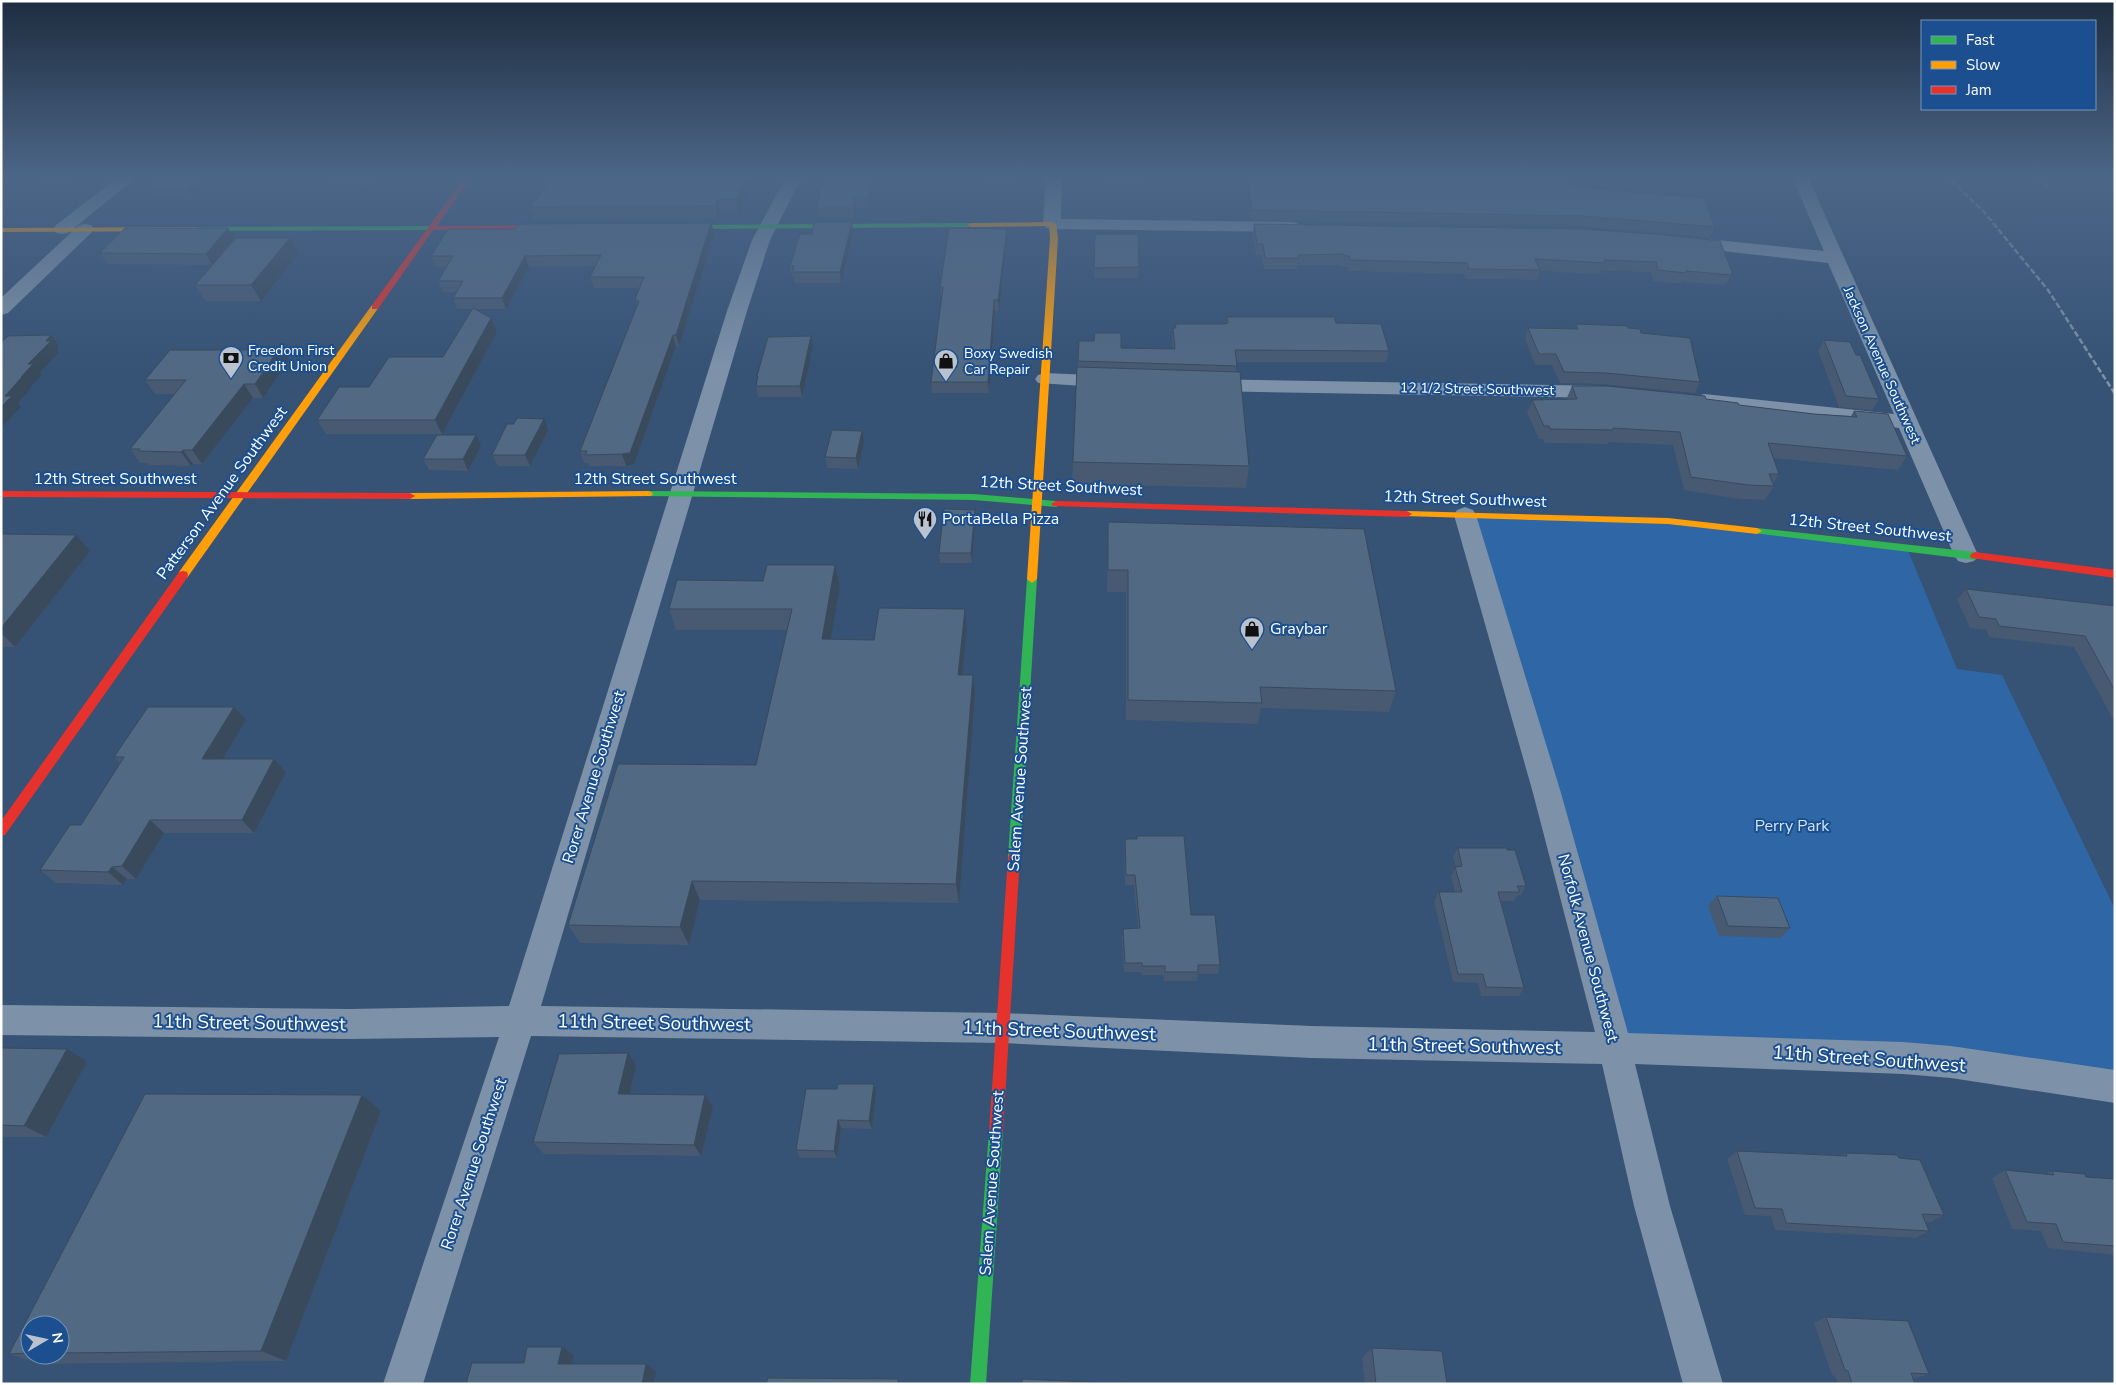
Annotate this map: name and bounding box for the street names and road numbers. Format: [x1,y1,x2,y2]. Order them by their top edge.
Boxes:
street label: Jackson Avenue Southwest [1838,282,1925,447]
street label: 12 1/2 Street Southwest [1400,378,1554,400]
street label: Patterson Avenue Southwest [152,402,293,584]
street label: 12th Street Southwest [33,468,197,490]
street label: 12th Street Southwest [573,468,737,490]
street label: 12th Street Southwest [979,471,1143,501]
street label: 12th Street Southwest [1383,485,1547,513]
street label: 12th Street Southwest [1788,509,1953,548]
street label: Salem Avenue Southwest [1003,685,1037,872]
street label: Rorer Avenue Southwest [557,688,631,866]
street label: Norfolk Avenue Southwest [1552,852,1624,1045]
street label: 11th Street Southwest [152,1008,346,1038]
street label: 11th Street Southwest [557,1008,751,1038]
street label: 11th Street Southwest [962,1015,1157,1047]
street label: 11th Street Southwest [1367,1031,1561,1061]
street label: 11th Street Southwest [1771,1039,1967,1079]
street label: Rorer Avenue Southwest [436,1075,512,1253]
street label: Salem Avenue Southwest [975,1089,1009,1276]

